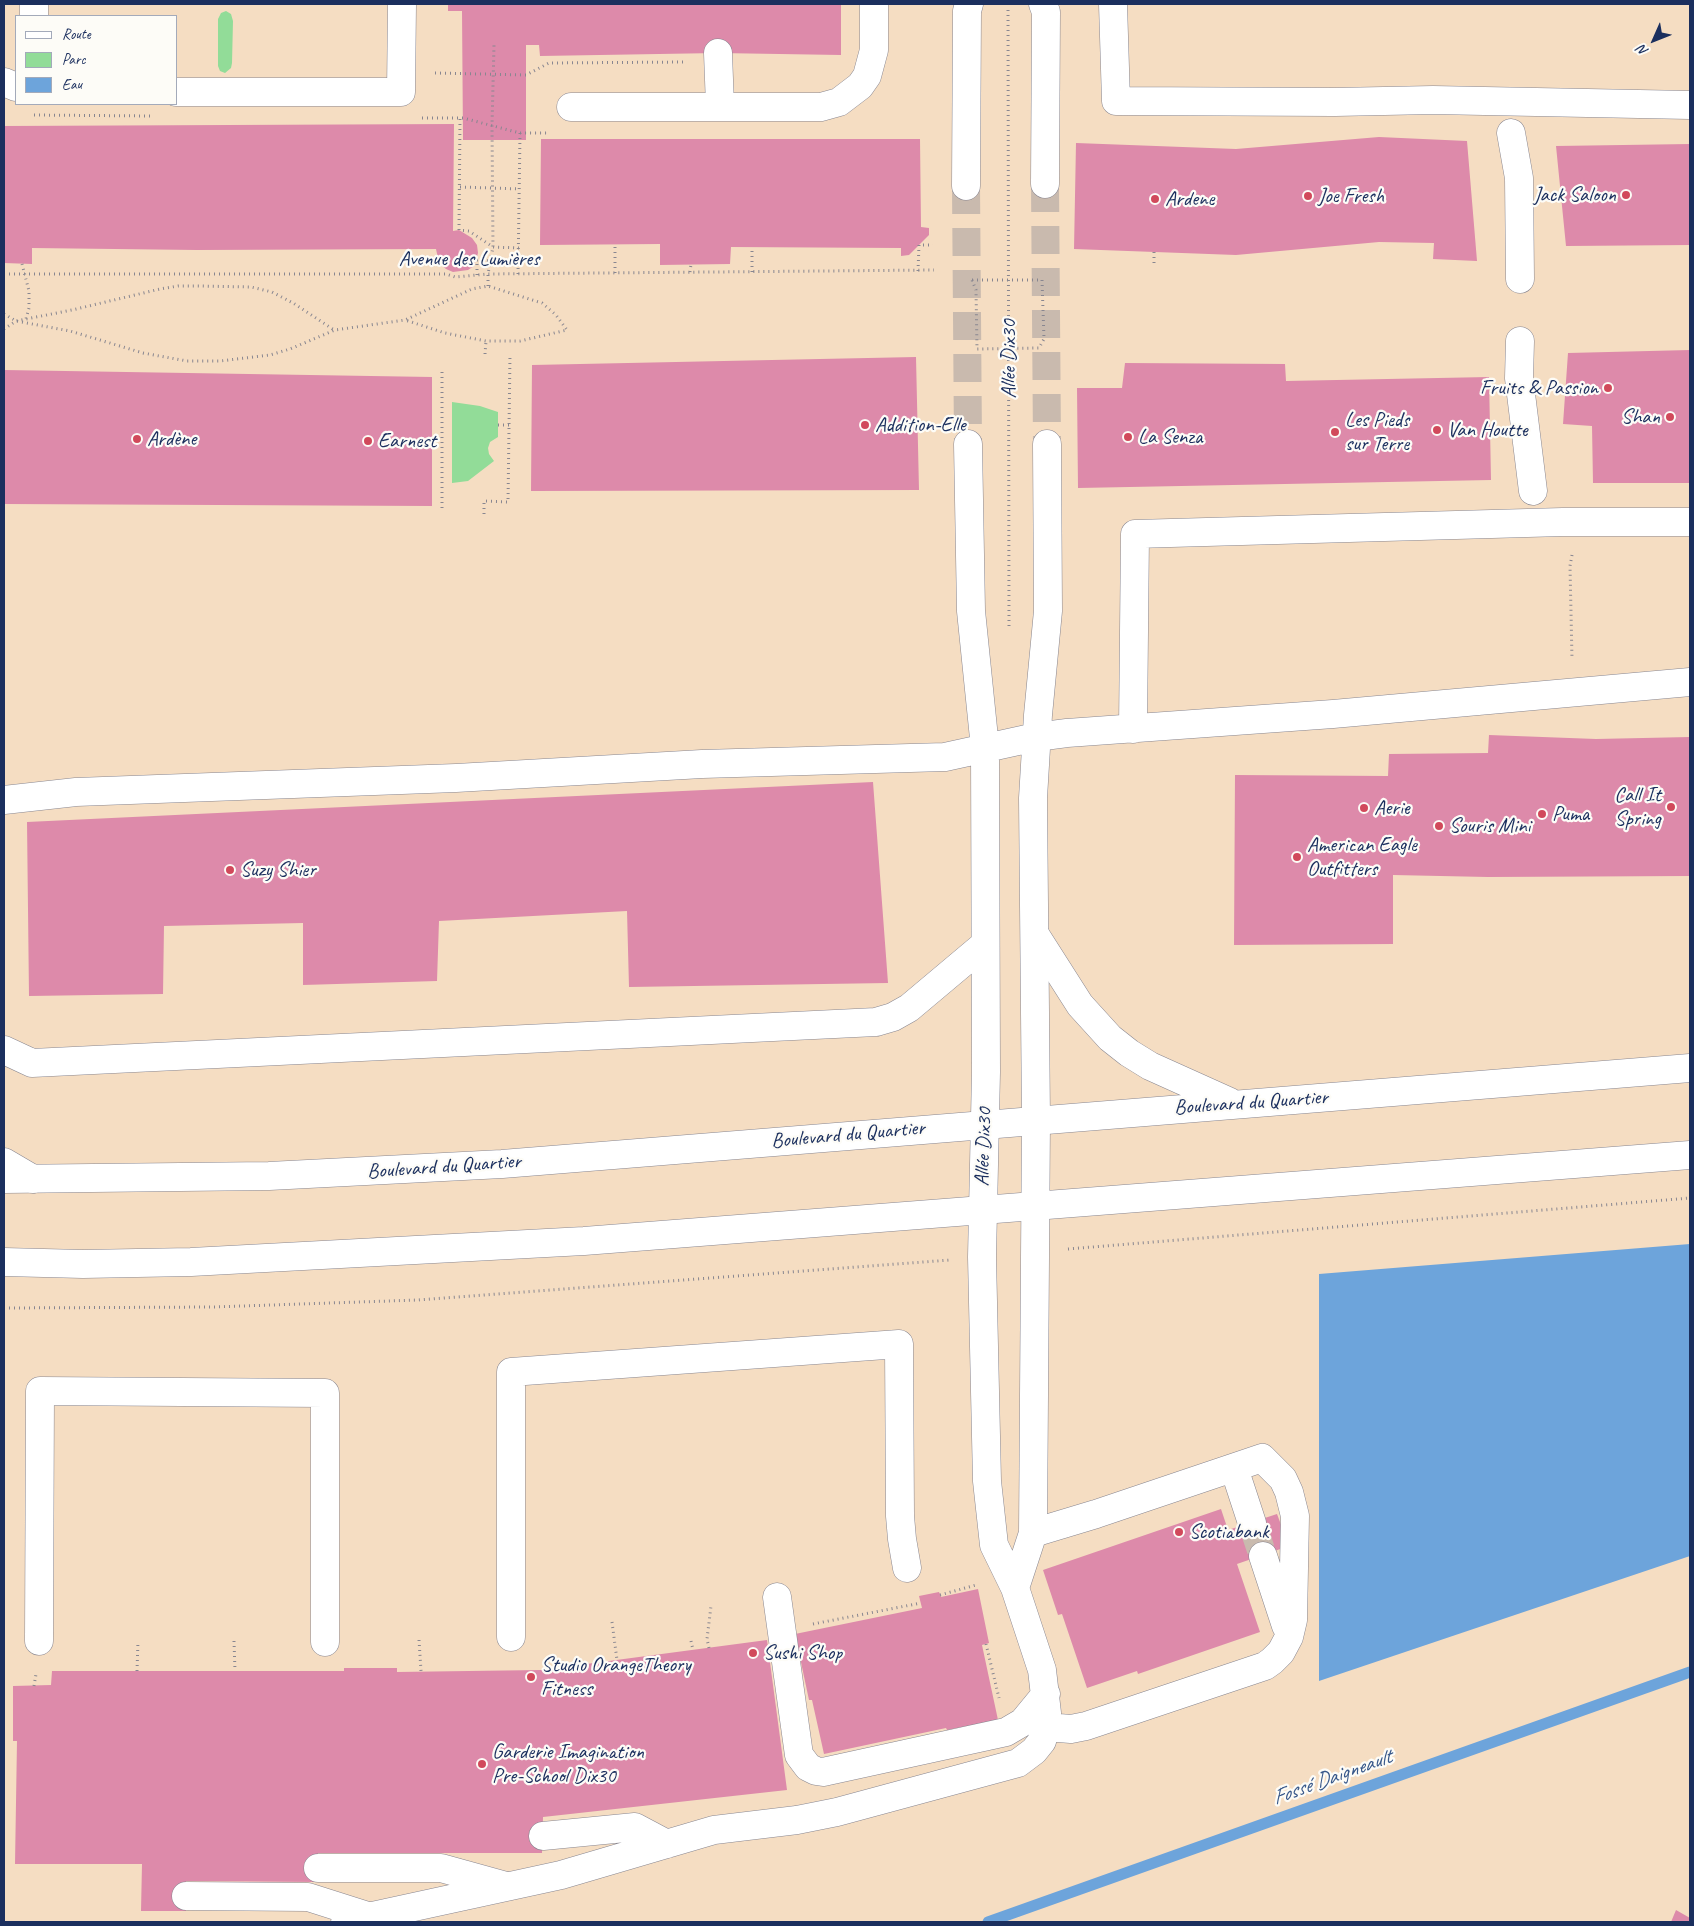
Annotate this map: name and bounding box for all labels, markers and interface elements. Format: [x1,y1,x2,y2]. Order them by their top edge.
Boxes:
legend [15,15,178,105]
north arrow [1629,15,1679,65]
text: Route [62,25,91,44]
text: N [1634,42,1652,60]
text: Parc [62,50,86,69]
text: Eau [62,75,82,94]
place label: Jack Saloon [1533,182,1616,208]
place label: Joe Fresh [1318,183,1384,209]
place label: Ardene [1165,186,1214,212]
marker: Jack Saloon [1620,189,1632,201]
marker: Joe Fresh [1302,190,1314,202]
marker: Ardene [1149,193,1161,205]
street label: Avenue des Lumières [399,246,539,272]
street label: Allée Dix30 [996,320,1022,398]
place label: Fruits & Passion [1480,375,1598,401]
marker: Fruits & Passion [1602,382,1614,394]
place label: Shan [1621,404,1660,430]
place label: Les Pieds sur Terre [1345,407,1409,457]
marker: Shan [1664,411,1676,423]
place label: Addition-Elle [875,412,966,438]
place label: Van Houtte [1447,417,1528,443]
marker: Addition-Elle [859,419,871,431]
place label: La Senza [1138,424,1202,450]
marker: Van Houtte [1431,424,1443,436]
place label: Ardène [147,426,196,452]
marker: Les Pieds sur Terre [1329,426,1341,438]
place label: Earnest [378,428,436,454]
marker: La Senza [1122,431,1134,443]
marker: Ardène [131,433,143,445]
marker: Earnest [362,435,374,447]
place label: Call It Spring [1614,782,1661,832]
place label: Aerie [1374,795,1410,821]
place label: Puma [1552,801,1589,827]
marker: Call It Spring [1665,801,1677,813]
marker: Aerie [1358,802,1370,814]
marker: Puma [1536,808,1548,820]
place label: Souris Mini [1449,813,1531,839]
marker: Souris Mini [1433,820,1445,832]
place label: American Eagle Outfitters [1307,832,1417,882]
marker: American Eagle Outfitters [1291,851,1303,863]
place label: Suzy Shier [240,857,316,883]
marker: Suzy Shier [224,864,236,876]
street label: Boulevard du Quartier [1173,1085,1329,1121]
street label: Allée Dix30 [970,1107,998,1187]
street label: Boulevard du Quartier [770,1116,926,1154]
street label: Boulevard du Quartier [366,1149,522,1185]
place label: Scotiabank [1189,1519,1269,1545]
marker: Scotiabank [1173,1526,1185,1538]
place label: Sushi Shop [763,1640,842,1666]
marker: Sushi Shop [747,1647,759,1659]
place label: Studio OrangeTheory Fitness [541,1652,691,1702]
marker: Studio OrangeTheory Fitness [525,1671,537,1683]
place label: Garderie Imagination Pre-School Dix30 [492,1739,644,1789]
water label: Fossé Daigneault [1269,1744,1395,1812]
marker: Garderie Imagination Pre-School Dix30 [476,1758,488,1770]

